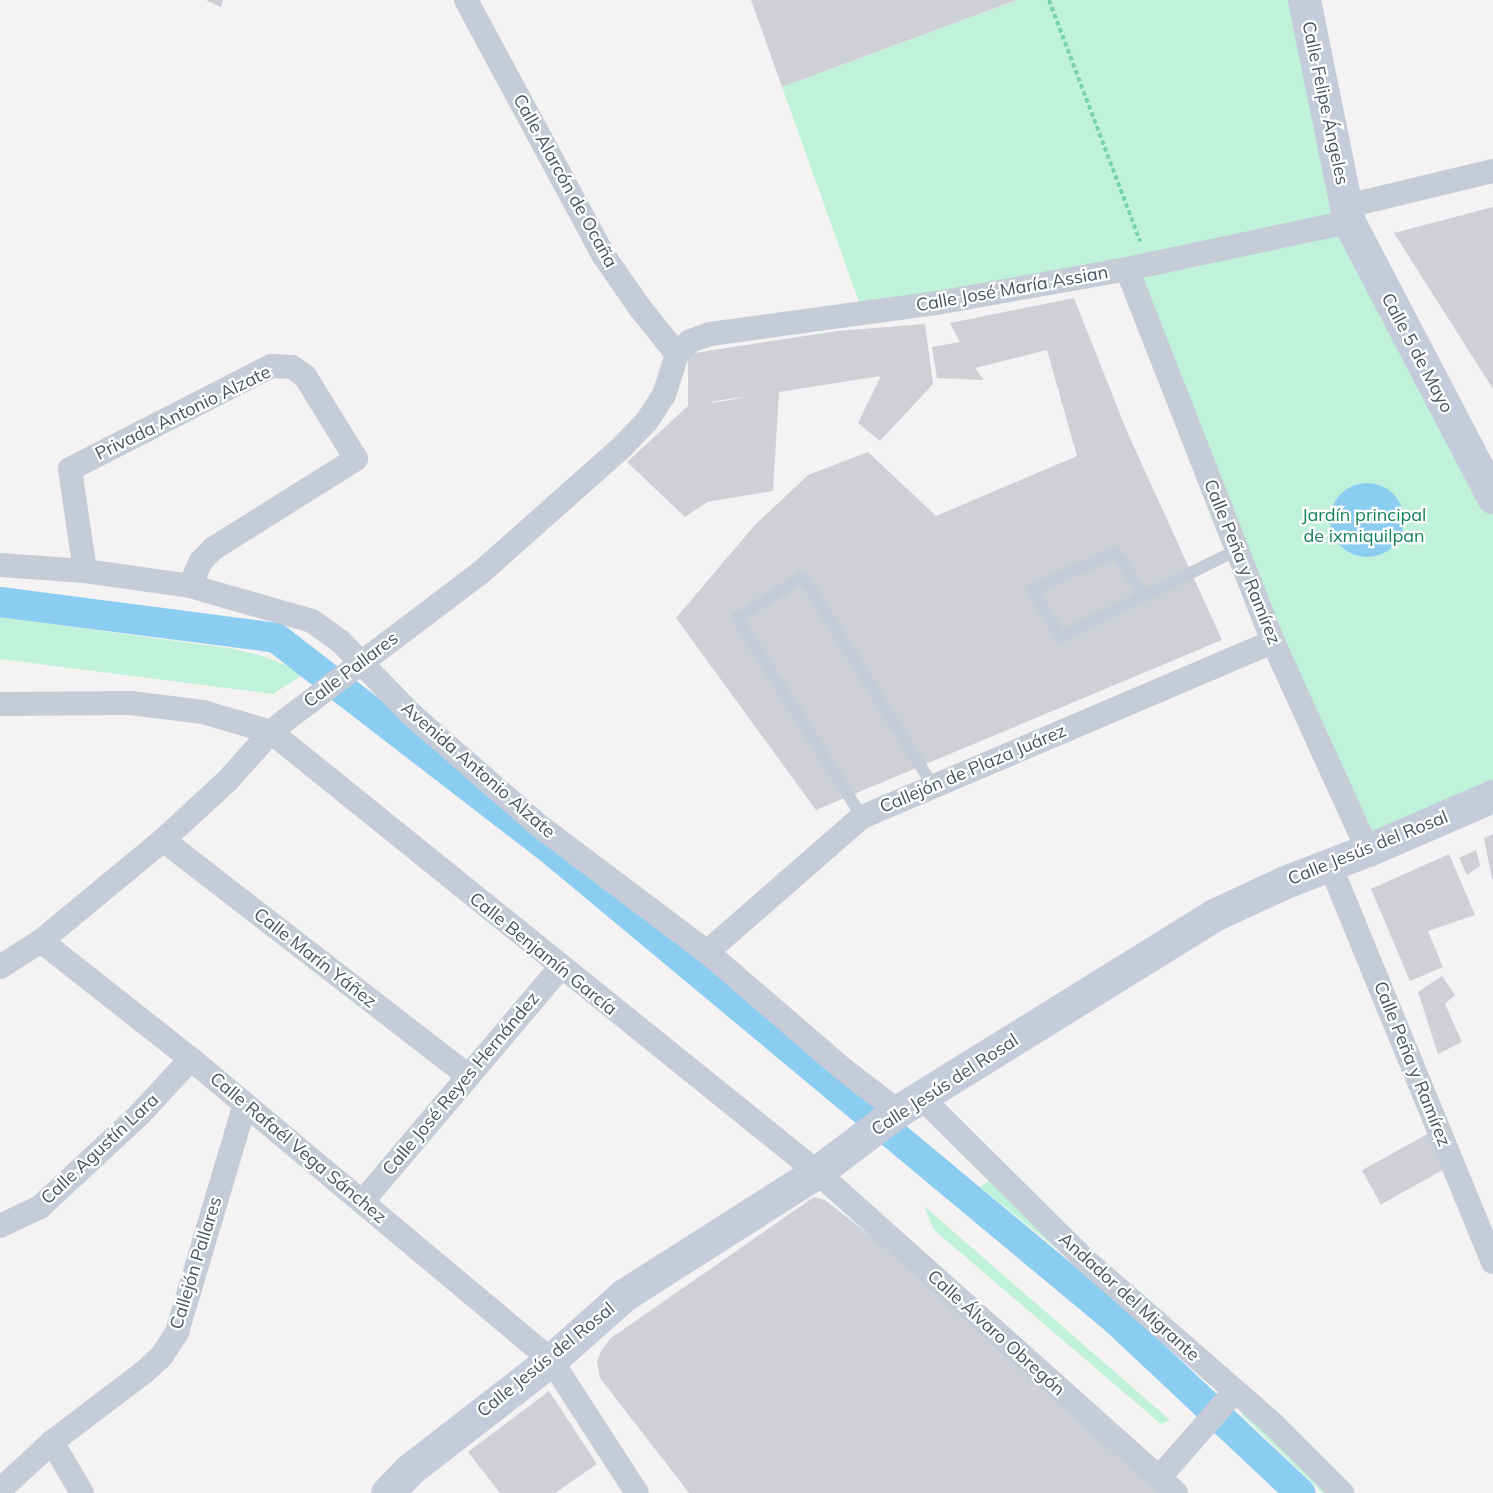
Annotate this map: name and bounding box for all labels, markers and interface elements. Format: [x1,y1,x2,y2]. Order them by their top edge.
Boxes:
street label: Calle Felipe Ángeles [1297,19,1353,187]
street label: Calle Alarcón de Ocaña [508,90,622,272]
street label: Calle José María Assian [914,261,1110,317]
street label: Calle 5 de Mayo [1376,289,1458,417]
street label: Privada Antonio Alzate [92,361,274,465]
street label: Calle Peña y Ramírez [1199,476,1285,648]
park label: Jardín principal de ixmiquilpan [1302,505,1426,548]
street label: Calle Pallares [300,628,402,712]
street label: Avenida Antonio Alzate [397,697,559,843]
street label: Callejón de Plaza Juárez [877,720,1069,818]
street label: Calle Jesús del Rosal [1285,806,1451,890]
street label: Calle Benjamín García [465,888,621,1020]
street label: Calle Marín Yáñez [249,903,381,1013]
street label: Calle Peña y Ramírez [1369,978,1455,1150]
street label: Calle José Reyes Hernández [378,988,544,1180]
street label: Calle Jesús del Rosal [868,1029,1022,1141]
street label: Calle Rafaél Vega Sánchez [205,1068,391,1228]
street label: Calle Agustín Lara [37,1089,163,1209]
street label: Callejón Pallares [166,1194,226,1332]
street label: Andador del Migrante [1054,1228,1204,1366]
street label: Calle Álvaro Obregón [923,1266,1069,1400]
street label: Calle Jesús del Rosal [473,1298,619,1422]

